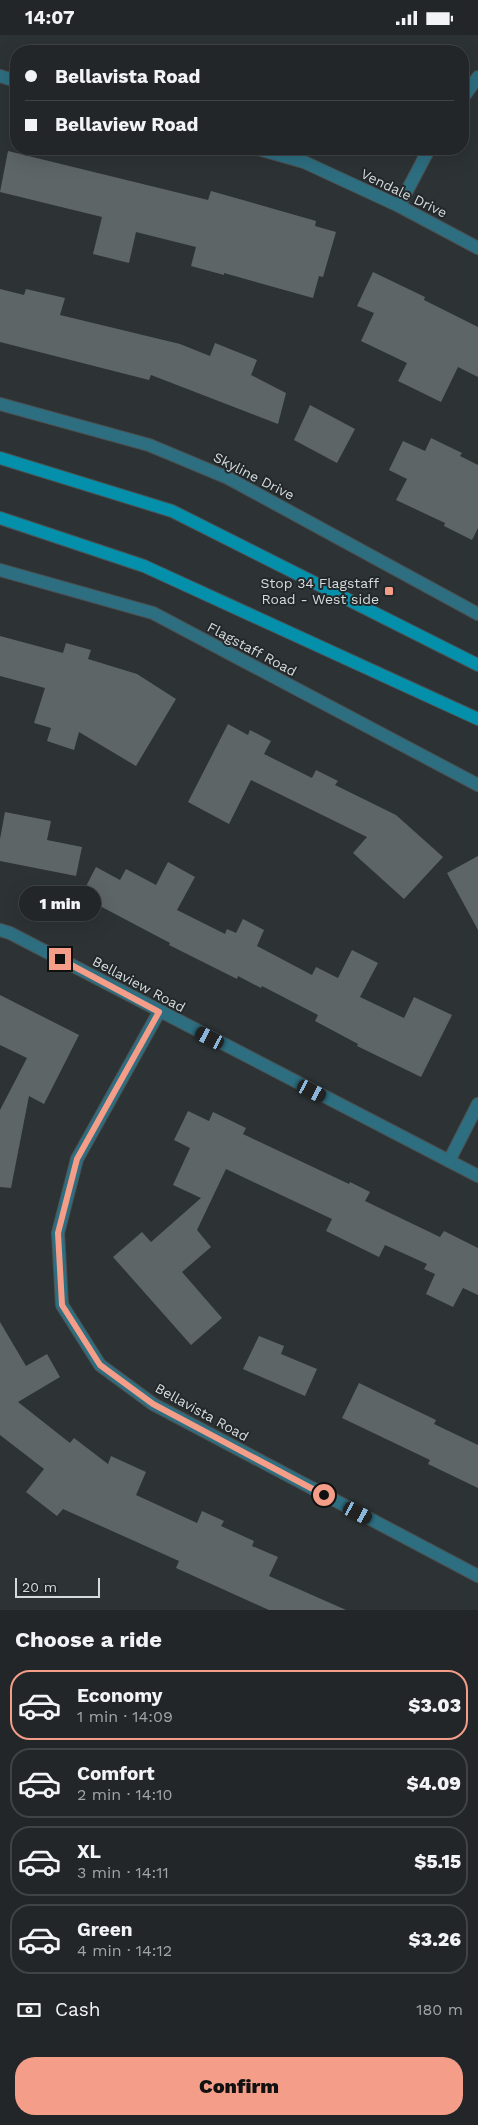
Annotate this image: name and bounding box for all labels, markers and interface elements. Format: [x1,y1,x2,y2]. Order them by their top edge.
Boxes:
text: 14:07 [25,6,75,29]
text: Bellavista Road [55,65,200,88]
text: Bellaview Road [55,113,198,136]
street label: Vendale Drive [358,165,450,221]
street label: Skyline Drive [211,449,297,503]
place label: Stop 34 Flagstaff Road - West side [260,575,379,607]
marker: Stop 34 Flagstaff Road - West side [383,585,395,597]
street label: Flagstaff Road [205,619,299,679]
callout: 1 min [19,887,101,921]
text: 1 min [39,894,81,913]
route end [49,948,71,970]
street label: Bellaview Road [90,953,188,1015]
car [193,1025,226,1051]
car [295,1078,328,1104]
street label: Bellavista Road [153,1380,251,1444]
route start [313,1484,335,1506]
car [341,1499,374,1527]
scale bar [15,1575,100,1598]
text: 20 m [22,1579,57,1595]
text: Choose a ride [15,1627,162,1652]
icon: car [17,1683,62,1728]
text: Economy [77,1684,162,1707]
text: $3.03 [408,1694,461,1717]
text: 1 min · 14:09 [77,1707,173,1726]
icon: car [17,1761,62,1806]
text: Comfort [77,1762,155,1785]
text: $4.09 [407,1772,461,1795]
text: 2 min · 14:10 [77,1785,172,1804]
icon: car [17,1839,62,1884]
text: XL [77,1840,101,1863]
text: $5.15 [414,1850,461,1873]
text: 3 min · 14:11 [77,1863,169,1882]
icon: car [17,1917,62,1962]
text: Green [77,1918,133,1941]
text: $3.26 [409,1928,461,1951]
text: 4 min · 14:12 [77,1941,172,1960]
icon: cash [15,1996,43,2024]
text: Cash [55,1998,101,2021]
text: 180 m [416,2000,463,2019]
button: Confirm [15,2057,463,2115]

